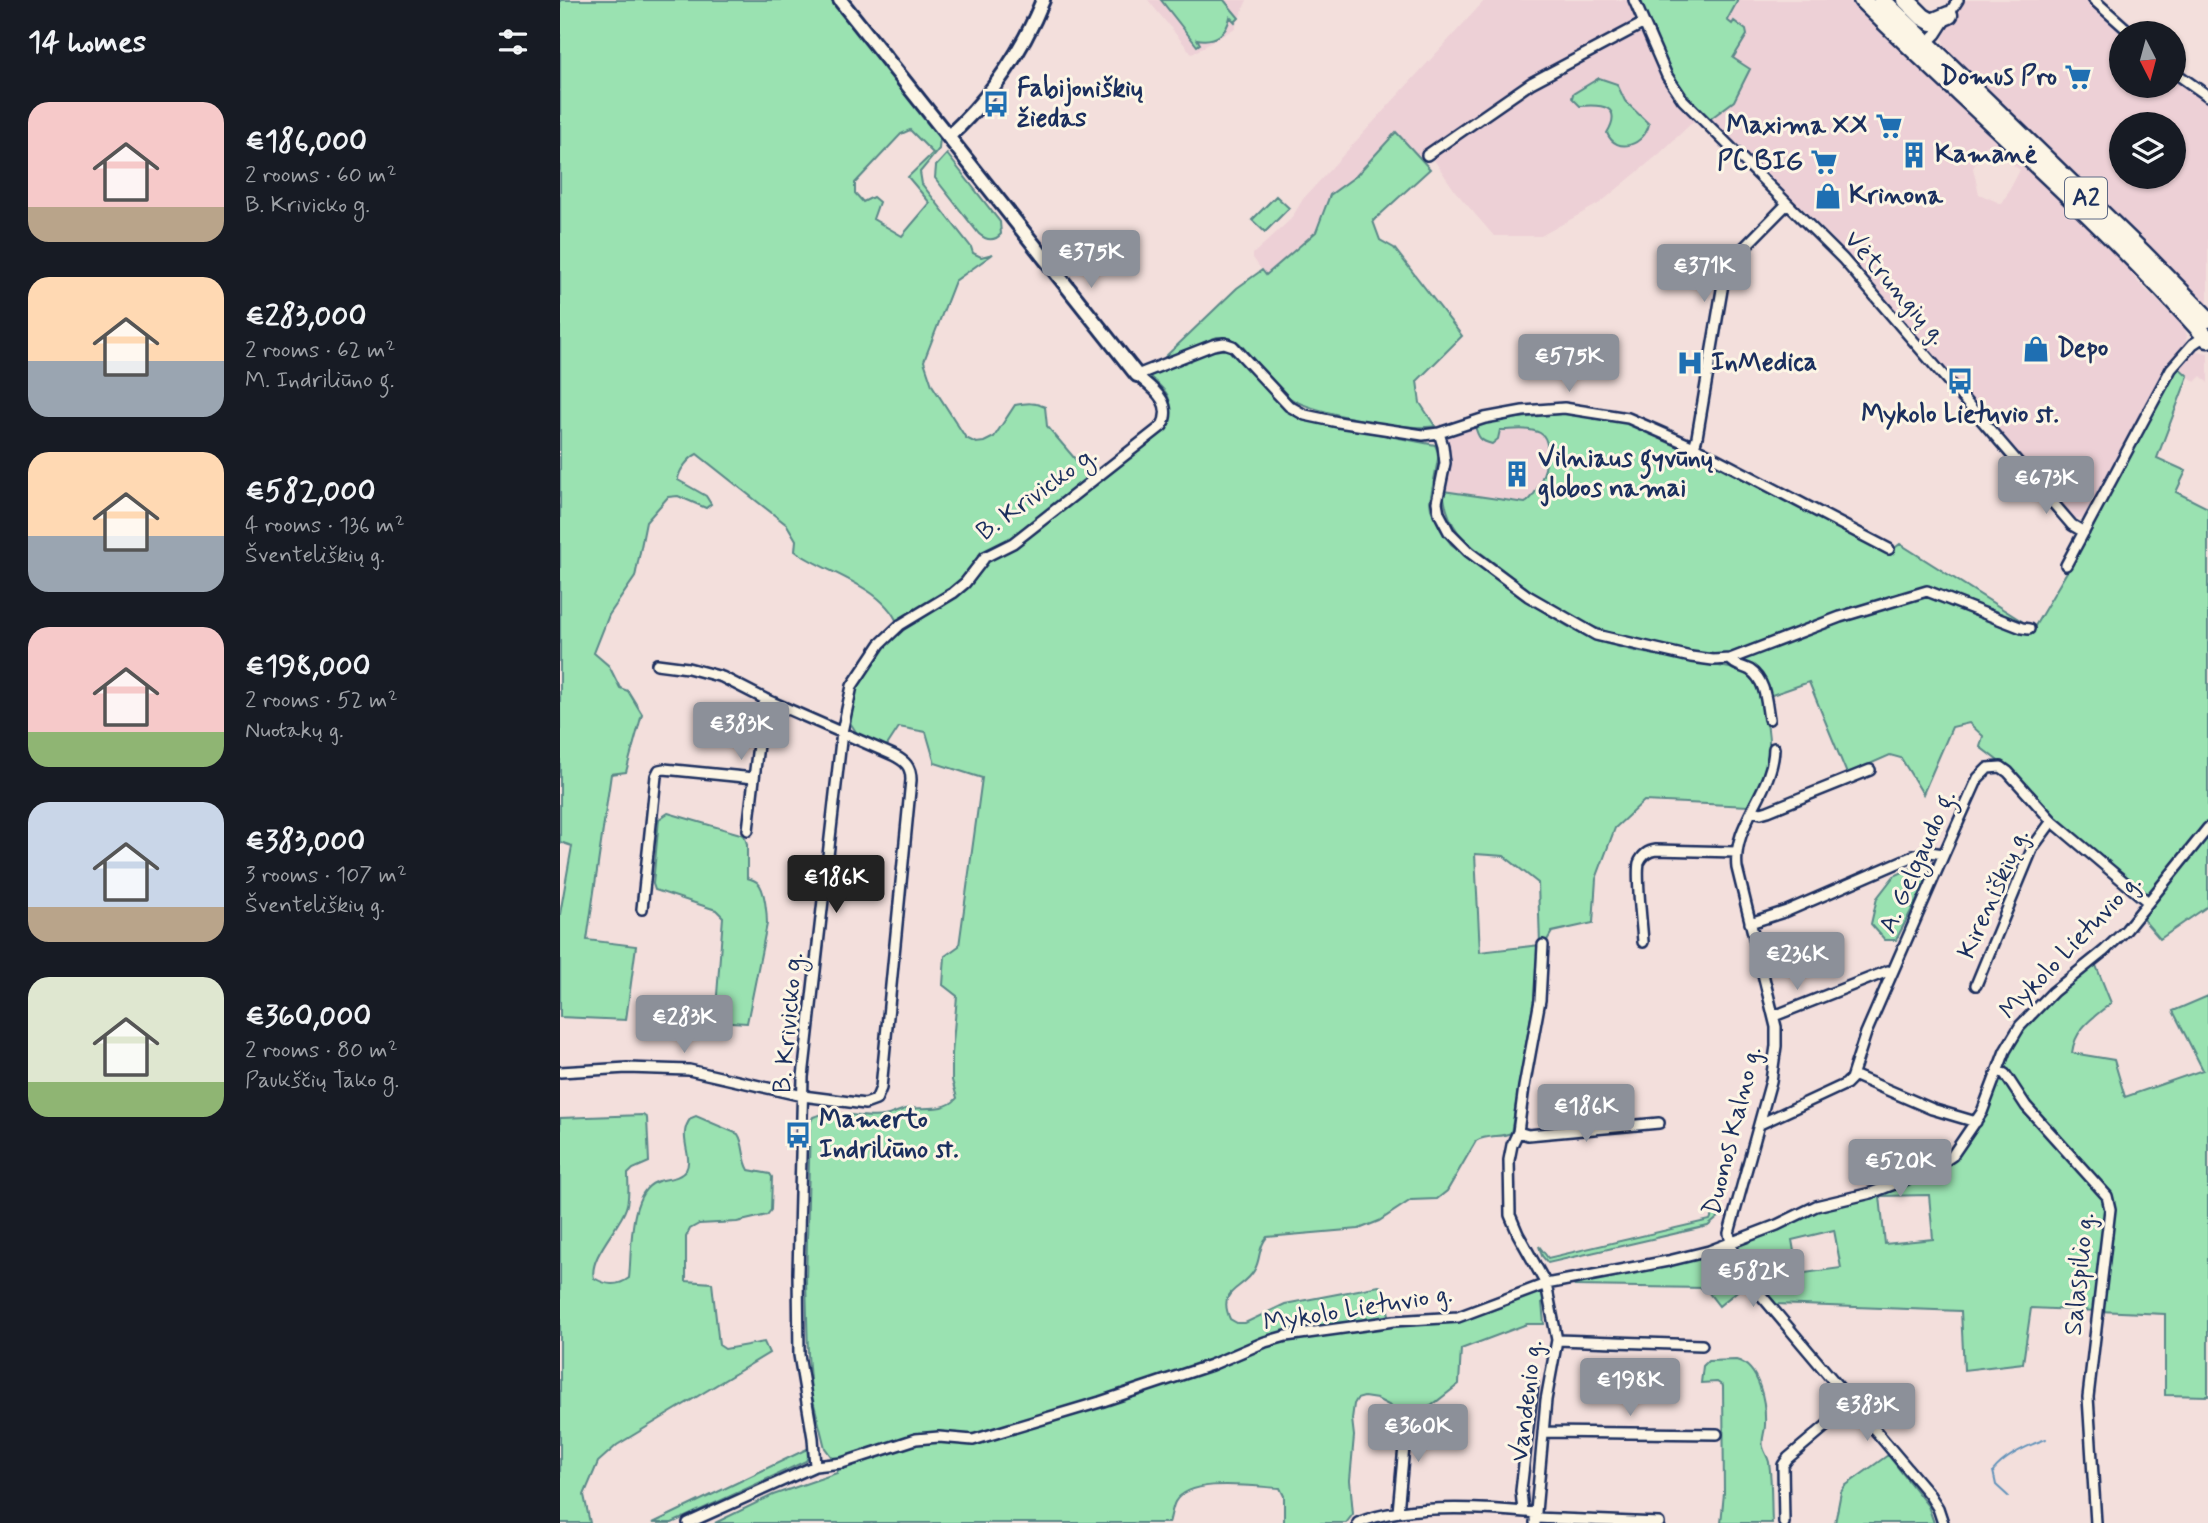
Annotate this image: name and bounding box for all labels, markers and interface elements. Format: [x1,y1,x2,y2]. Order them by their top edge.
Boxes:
north arrow [2109,21,2186,98]
map controls [2109,21,2186,189]
text: 14 homes [28,23,146,62]
icon: filters [494,23,532,61]
place label: Domus Pro [1940,60,2057,94]
supermarket icon: Domus Pro [2063,62,2093,92]
place label: Fabijoniškių žiedas [1017,72,1144,136]
bus stop icon: Fabijoniškių žiedas [981,89,1011,119]
place label: Maxima XX [1727,109,1868,143]
supermarket icon: Maxima XX [1874,111,1904,141]
button: layers [2109,112,2186,189]
text: €186,000 [245,122,367,161]
icon: home [84,130,168,214]
place label: Kamanė [1935,138,2037,172]
building icon: Kamanė [1899,140,1929,170]
place label: PC BIG [1717,145,1803,179]
supermarket icon: PC BIG [1809,147,1839,177]
text: 2 rooms · 60 m² [245,161,397,191]
road number: A2 [2065,178,2107,218]
place label: Krinona [1849,179,1944,213]
shop icon: Krinona [1813,181,1843,211]
text: B. Krivicko g. [245,191,370,221]
street label: Vėtrungių g. [1836,223,1954,353]
pin: €375K [1042,230,1140,290]
text: €375K [1058,238,1124,268]
pin: €371K [1655,244,1753,304]
text: €371K [1673,252,1735,282]
text: €283,000 [245,297,367,336]
icon: home [84,305,168,389]
place label: Depo [2057,332,2109,366]
pin: €575K [1520,334,1618,394]
shop icon: Depo [2021,334,2051,364]
text: 2 rooms · 62 m² [245,336,396,366]
text: €575K [1534,342,1604,372]
place label: InMedica [1711,346,1817,380]
hospital icon: InMedica [1675,348,1705,378]
text: M. Indriliūno g. [245,366,395,396]
bus stop icon: Mykolo Lietuvio st. [1945,366,1975,396]
place label: Mykolo Lietuvio st. [1861,398,2059,432]
street label: B. Krivicko g. [970,439,1105,551]
place label: Vilniaus gyvūnų globos namai [1538,442,1714,507]
pin: €673K [1997,456,2095,516]
building icon: Vilniaus gyvūnų globos namai [1502,459,1532,489]
text: €673K [2014,464,2078,494]
text: €582,000 [245,472,375,511]
icon: home [84,480,168,564]
text: 4 rooms · 136 m² [245,511,405,541]
text: Šventeliškių g. [245,541,385,571]
text: €198,000 [245,647,371,686]
icon: home [84,655,168,739]
text: 2 rooms · 52 m² [245,686,398,716]
pin: €383K [692,702,790,762]
text: €383K [709,710,773,740]
text: Nuotakų g. [245,716,344,746]
street label: A. Gelgaudo g. [1871,785,1968,940]
text: €383,000 [245,822,365,861]
street label: Kireniškių g. [1950,824,2038,964]
icon: home [84,830,168,914]
pin: €186K [787,856,885,915]
text: 3 rooms · 107 m² [245,861,407,891]
text: €186K [803,863,869,893]
street label: Mykolo Lietuvio g. [1992,867,2150,1027]
text: Šventeliškių g. [245,891,385,921]
pin: €236K [1748,932,1846,992]
text: €236K [1765,940,1829,970]
street label: B. Krivicko g. [766,951,814,1095]
pin: €283K [635,996,733,1055]
text: €360,000 [245,997,371,1036]
text: €283K [652,1003,716,1033]
icon: home [84,1005,168,1089]
text: 2 rooms · 80 m² [245,1036,398,1066]
street label: Duonos Kalno g. [1696,1043,1770,1219]
text: Paukščių Tako g. [245,1066,399,1096]
pin: €186K [1537,1084,1635,1144]
text: €186K [1553,1092,1619,1122]
place label: Mamerto Indriliūno st. [819,1103,959,1167]
bus stop icon: Mamerto Indriliūno st. [783,1120,813,1150]
pin: €520K [1851,1140,1949,1199]
text: €520K [1864,1147,1936,1177]
street label: Salaspilio g. [2057,1211,2103,1337]
pin: €582K [1704,1250,1802,1309]
text: €582K [1717,1257,1789,1287]
street label: Mykolo Lietuvio g. [1261,1277,1455,1341]
street label: Vandenio g. [1503,1338,1551,1464]
pin: €198K [1581,1358,1679,1418]
text: €198K [1596,1366,1664,1396]
pin: €383K [1818,1384,1916,1443]
text: €383K [1835,1391,1899,1421]
pin: €360K [1369,1404,1467,1464]
text: €360K [1384,1412,1452,1442]

